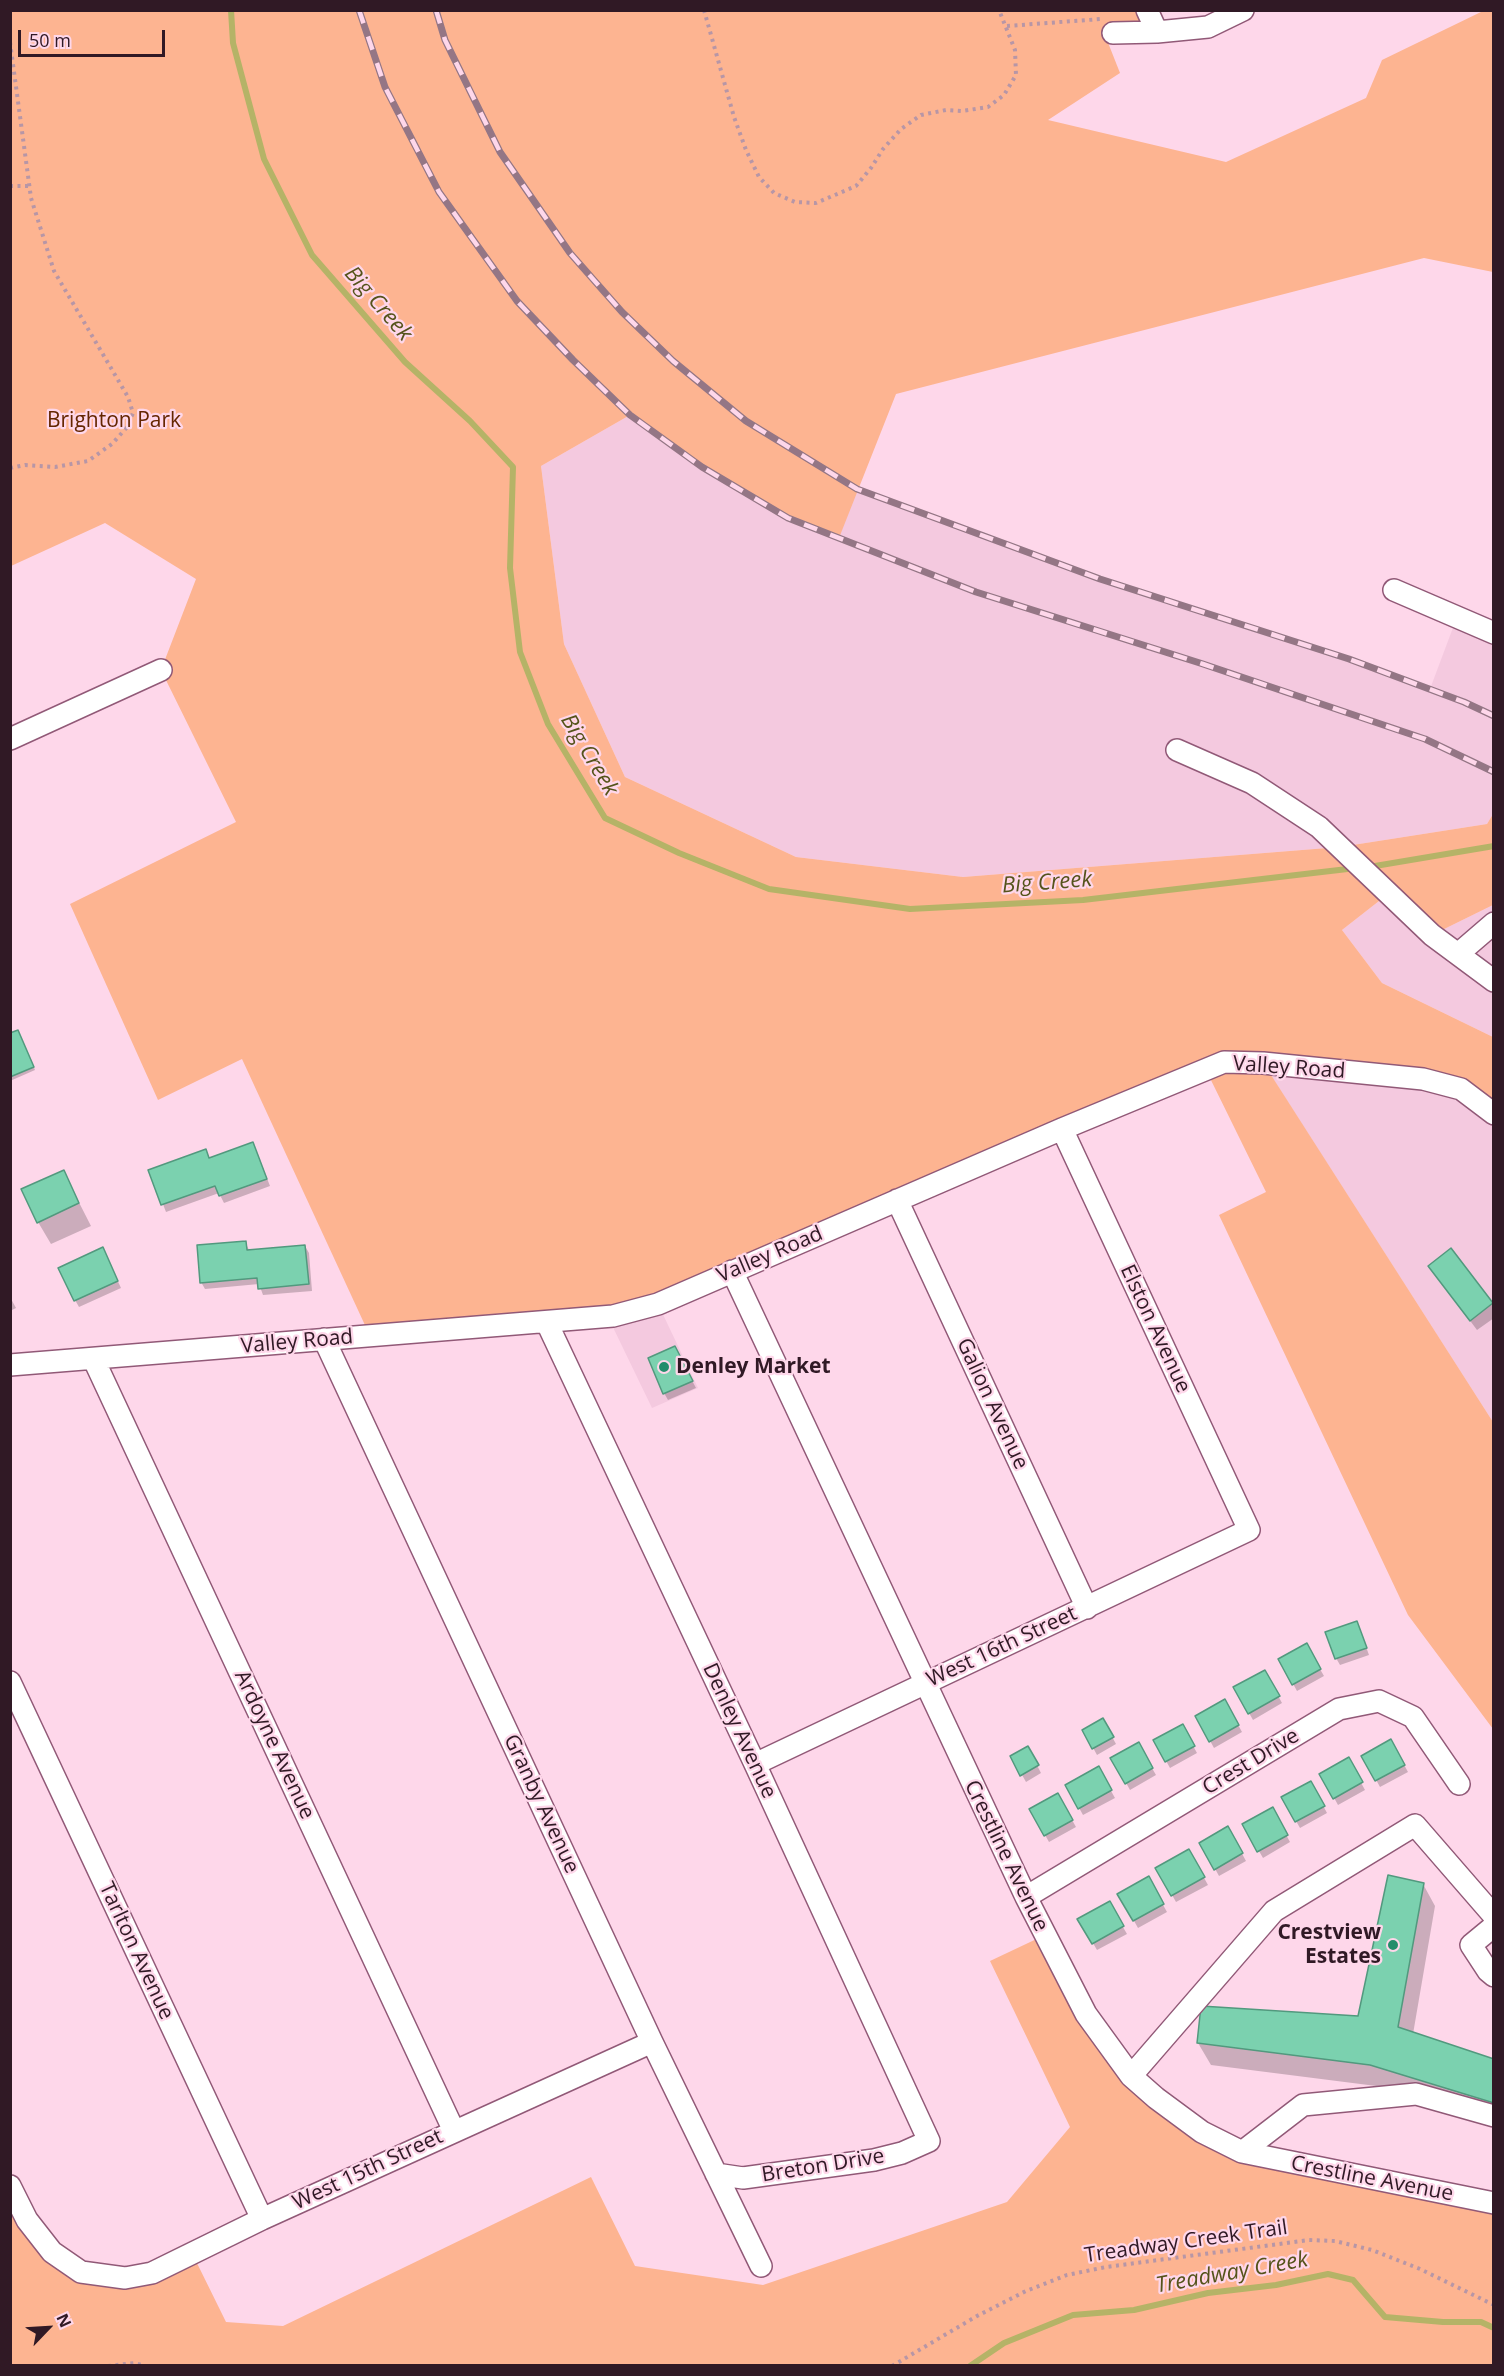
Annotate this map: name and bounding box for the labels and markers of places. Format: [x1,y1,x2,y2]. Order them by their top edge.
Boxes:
place label: Denley Market [676,1354,831,1380]
marker: Denley Market [657,1360,671,1374]
place label: Crestview Estates [1277,1920,1381,1970]
marker: Crestview Estates [1386,1938,1400,1952]

